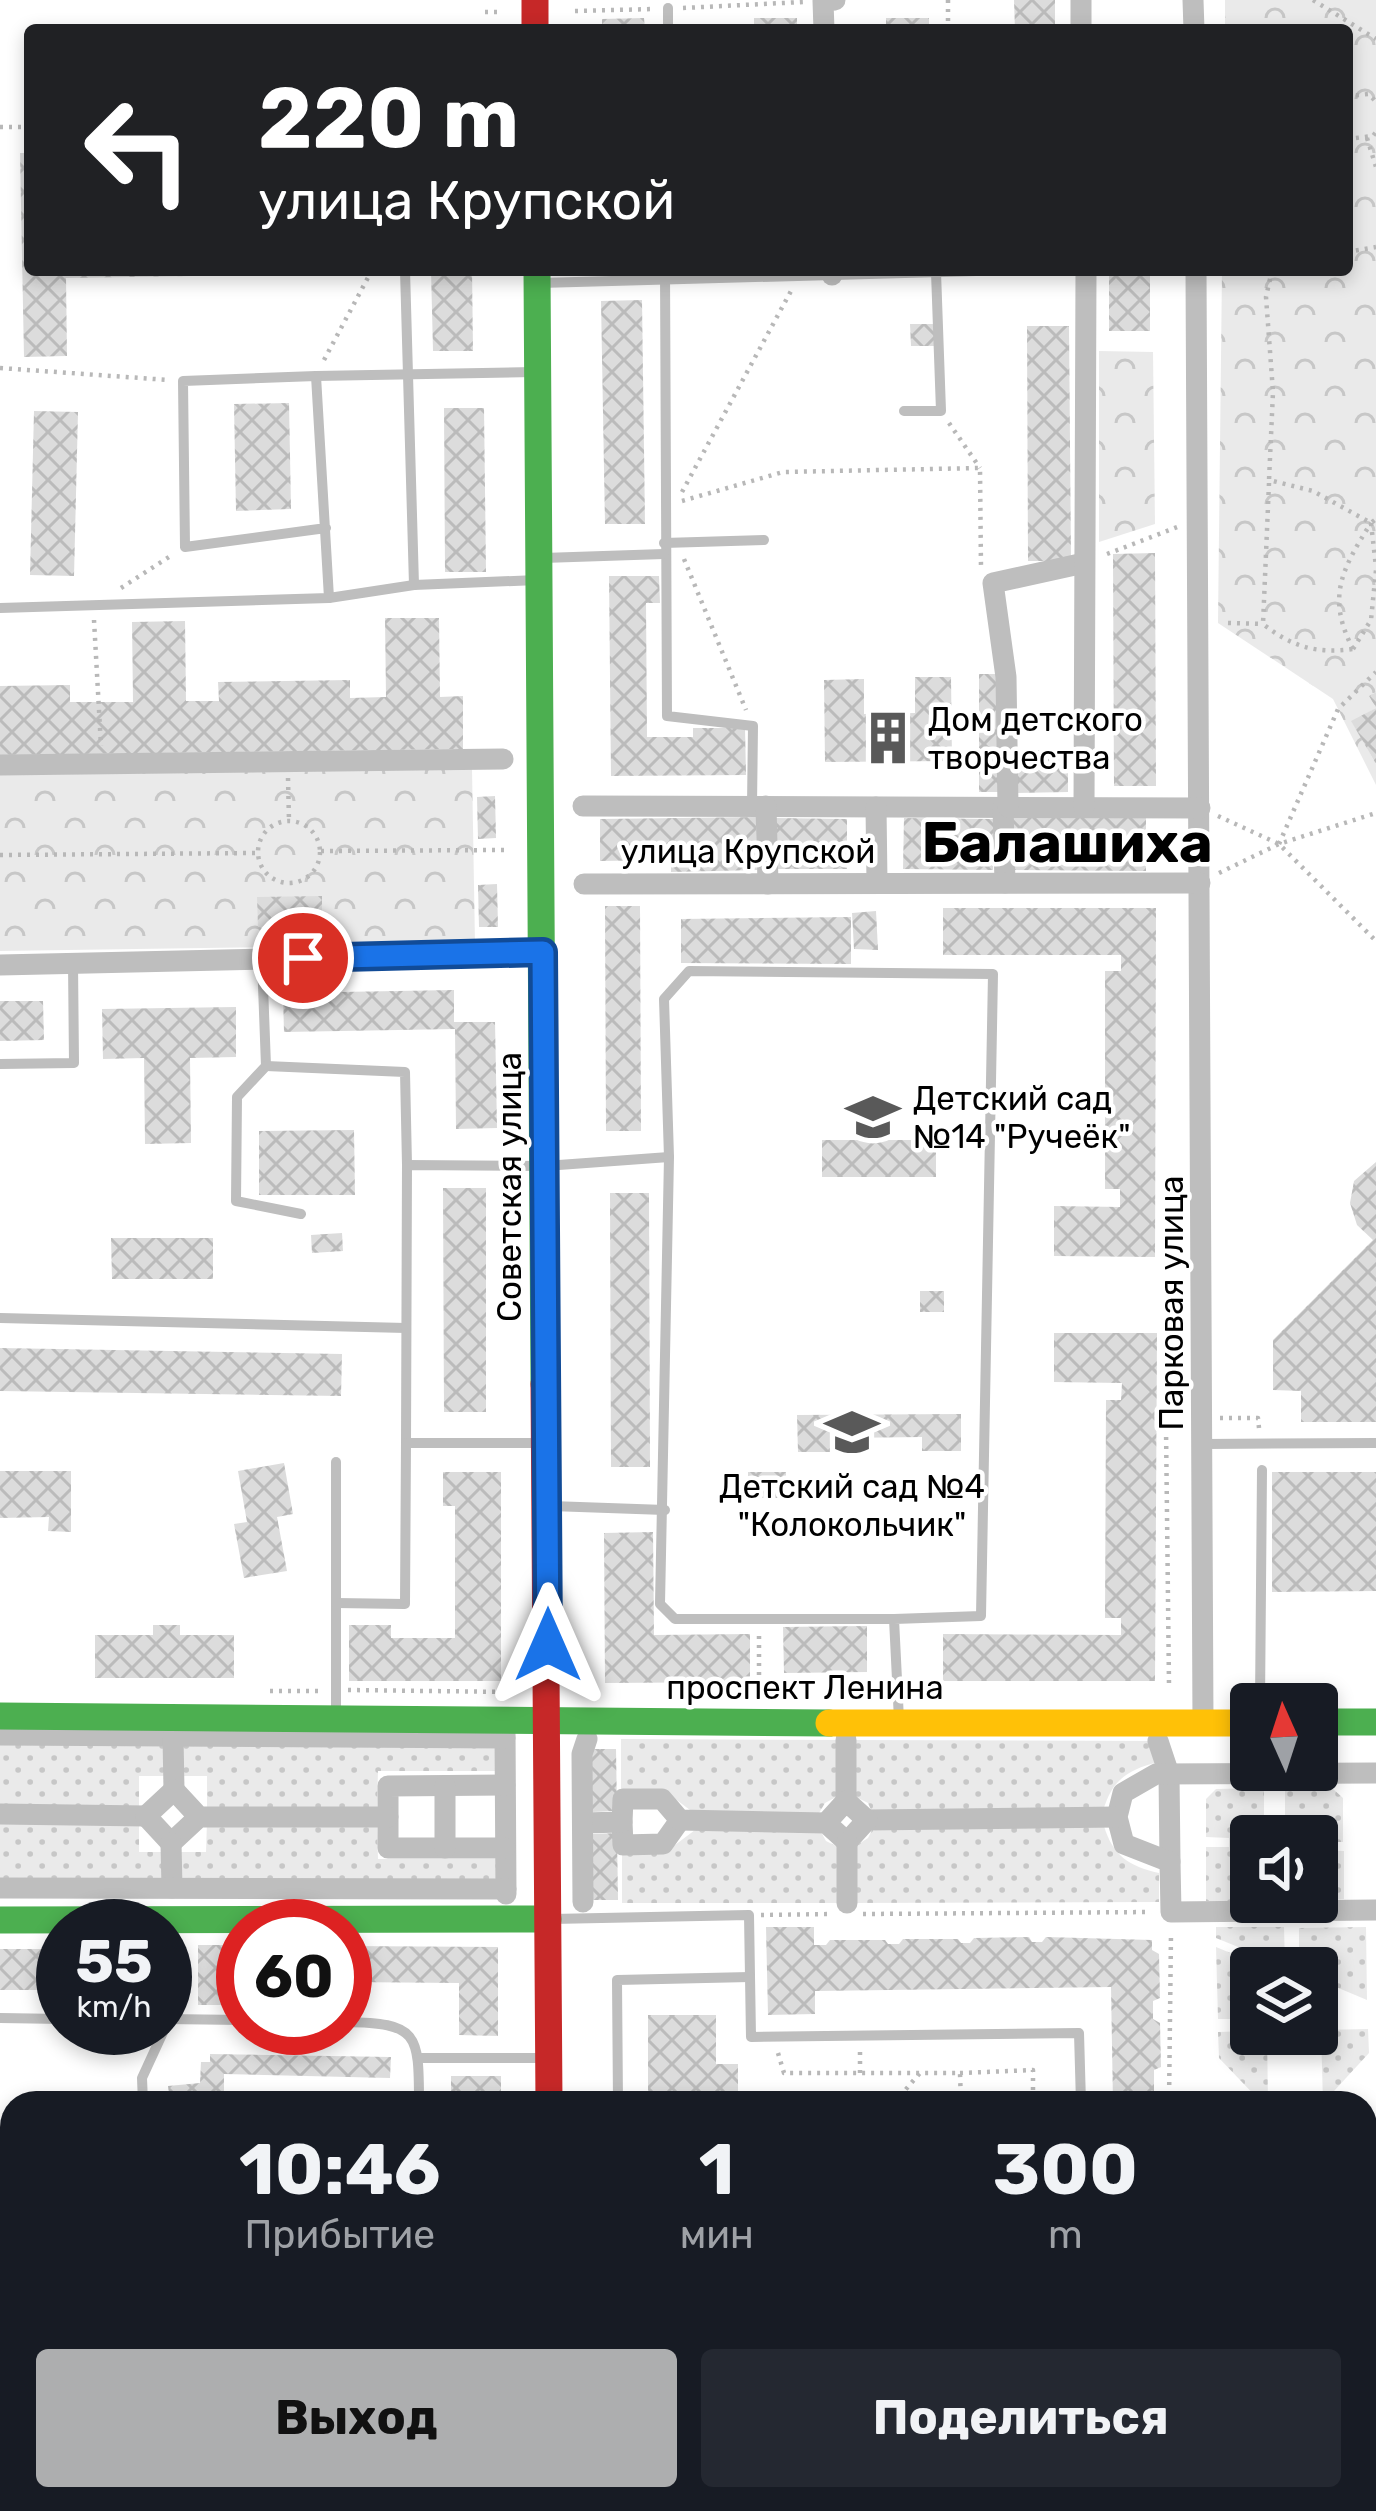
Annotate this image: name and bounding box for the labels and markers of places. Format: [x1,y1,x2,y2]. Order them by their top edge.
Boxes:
place label: Дом детского творчества [928,700,1143,777]
building icon: Дом детского творчества [859,709,917,767]
pin [252,907,354,1009]
place label: Детский сад №14 "Ручеёк" [913,1079,1131,1156]
school or university icon: Детский сад №14 "Ручеёк" [844,1088,902,1146]
school or university icon: Детский сад №4 "Колокольчик" [823,1403,881,1461]
place label: Детский сад №4 "Колокольчик" [719,1467,985,1544]

